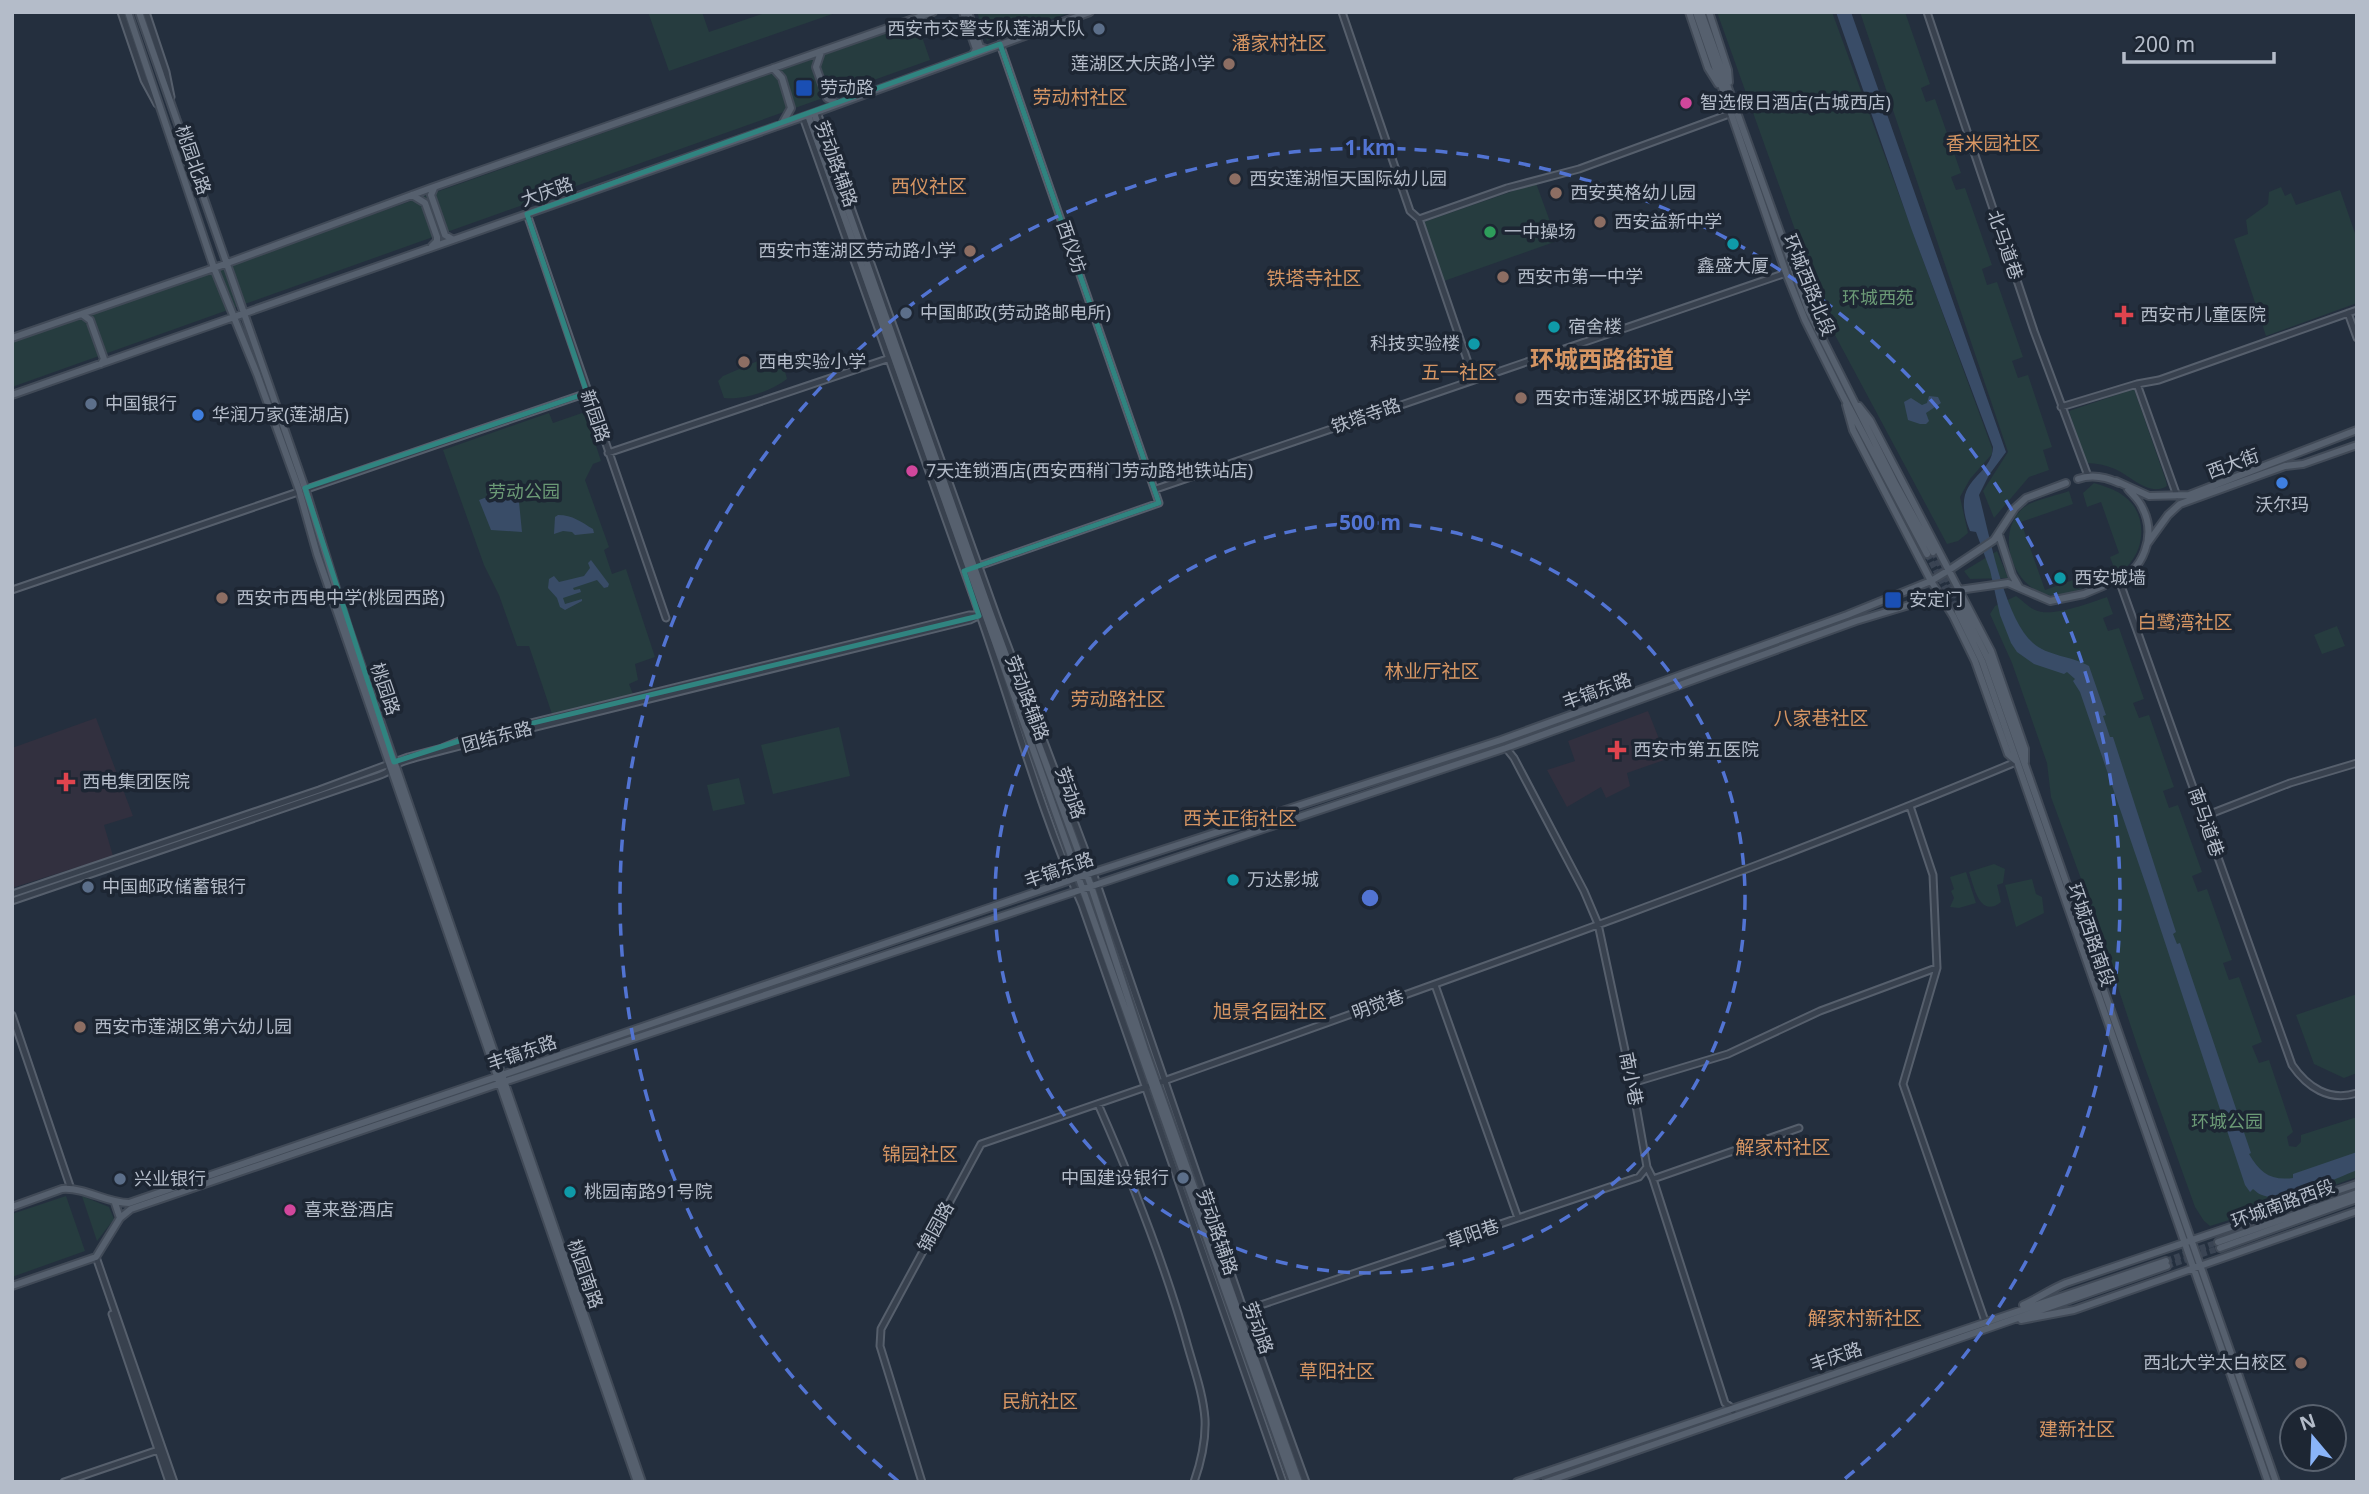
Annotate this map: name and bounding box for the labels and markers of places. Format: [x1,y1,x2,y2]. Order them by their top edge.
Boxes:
place label: 西安市交警支队莲湖大队 [887,16,1085,40]
marker: 西安市交警支队莲湖大队 [1091,21,1107,37]
place label: 莲湖区大庆路小学 [1071,51,1215,75]
marker: 莲湖区大庆路小学 [1221,56,1237,72]
place label: 劳动路 [820,75,874,99]
marker: 劳动路 [794,78,814,98]
place label: 智选假日酒店(古城西店) [1700,90,1891,114]
marker: 智选假日酒店(古城西店) [1678,95,1694,111]
place label: 西安莲湖恒天国际幼儿园 [1249,166,1447,190]
marker: 西安莲湖恒天国际幼儿园 [1227,171,1243,187]
place label: 西安英格幼儿园 [1570,180,1696,204]
marker: 西安英格幼儿园 [1548,185,1564,201]
place label: 西安益新中学 [1614,209,1722,233]
marker: 西安益新中学 [1592,214,1608,230]
place label: 一中操场 [1504,219,1576,243]
marker: 一中操场 [1482,224,1498,240]
marker: 鑫盛大厦 [1725,236,1741,252]
place label: 西安市莲湖区劳动路小学 [758,238,956,262]
marker: 西安市莲湖区劳动路小学 [962,243,978,259]
place label: 鑫盛大厦 [1697,253,1769,277]
place label: 西安市第一中学 [1517,264,1643,288]
marker: 西安市第一中学 [1495,269,1511,285]
place label: 中国邮政(劳动路邮电所) [920,300,1111,324]
place label: 西安市儿童医院 [2140,302,2266,326]
marker: 中国邮政(劳动路邮电所) [898,305,914,321]
marker: 西安市儿童医院 [2114,305,2134,325]
place label: 宿舍楼 [1568,314,1622,338]
marker: 宿舍楼 [1546,319,1562,335]
place label: 科技实验楼 [1370,331,1460,355]
marker: 科技实验楼 [1466,336,1482,352]
place label: 西电实验小学 [758,349,866,373]
marker: 西电实验小学 [736,354,752,370]
place label: 西安市莲湖区环城西路小学 [1535,385,1751,409]
marker: 西安市莲湖区环城西路小学 [1513,390,1529,406]
place label: 中国银行 [105,391,177,415]
marker: 中国银行 [83,396,99,412]
place label: 华润万家(莲湖店) [212,402,349,426]
marker: 华润万家(莲湖店) [190,407,206,423]
place label: 7天连锁酒店(西安西稍门劳动路地铁站店) [926,458,1253,482]
marker: 7天连锁酒店(西安西稍门劳动路地铁站店) [904,463,920,479]
marker: 沃尔玛 [2274,475,2290,491]
place label: 沃尔玛 [2255,492,2309,516]
place label: 西安城墙 [2074,565,2146,589]
marker: 西安城墙 [2052,570,2068,586]
place label: 西安市西电中学(桃园西路) [236,585,445,609]
place label: 安定门 [1909,587,1963,611]
marker: 西安市西电中学(桃园西路) [214,590,230,606]
marker: 安定门 [1883,590,1903,610]
place label: 西安市第五医院 [1633,737,1759,761]
marker: 西安市第五医院 [1607,740,1627,760]
place label: 西电集团医院 [82,769,190,793]
marker: 西电集团医院 [56,772,76,792]
place label: 万达影城 [1247,867,1319,891]
marker: 万达影城 [1225,872,1241,888]
place label: 中国邮政储蓄银行 [102,874,246,898]
marker: 中国邮政储蓄银行 [80,879,96,895]
centre of rings [1358,886,1382,910]
place label: 西安市莲湖区第六幼儿园 [94,1014,292,1038]
marker: 西安市莲湖区第六幼儿园 [72,1019,88,1035]
place label: 中国建设银行 [1061,1165,1169,1189]
place label: 兴业银行 [134,1166,206,1190]
marker: 中国建设银行 [1175,1170,1191,1186]
marker: 兴业银行 [112,1171,128,1187]
place label: 桃园南路91号院 [584,1179,713,1203]
marker: 桃园南路91号院 [562,1184,578,1200]
place label: 喜来登酒店 [304,1197,394,1221]
marker: 喜来登酒店 [282,1202,298,1218]
place label: 西北大学太白校区 [2143,1350,2287,1374]
marker: 西北大学太白校区 [2293,1355,2309,1371]

